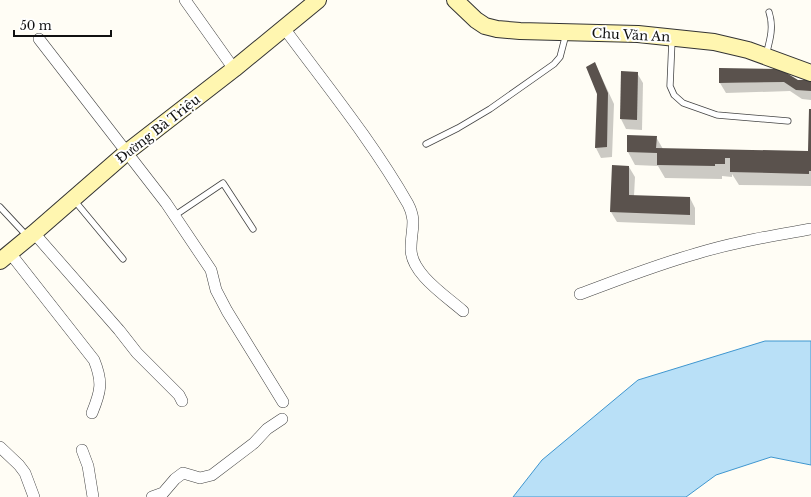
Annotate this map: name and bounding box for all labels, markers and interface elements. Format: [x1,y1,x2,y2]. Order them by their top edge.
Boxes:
scale bar [14,12,111,38]
text: 50 m [20,18,52,33]
street label: Chu Văn An [591,24,671,46]
street label: Đường Bà Triệu [112,91,204,167]

